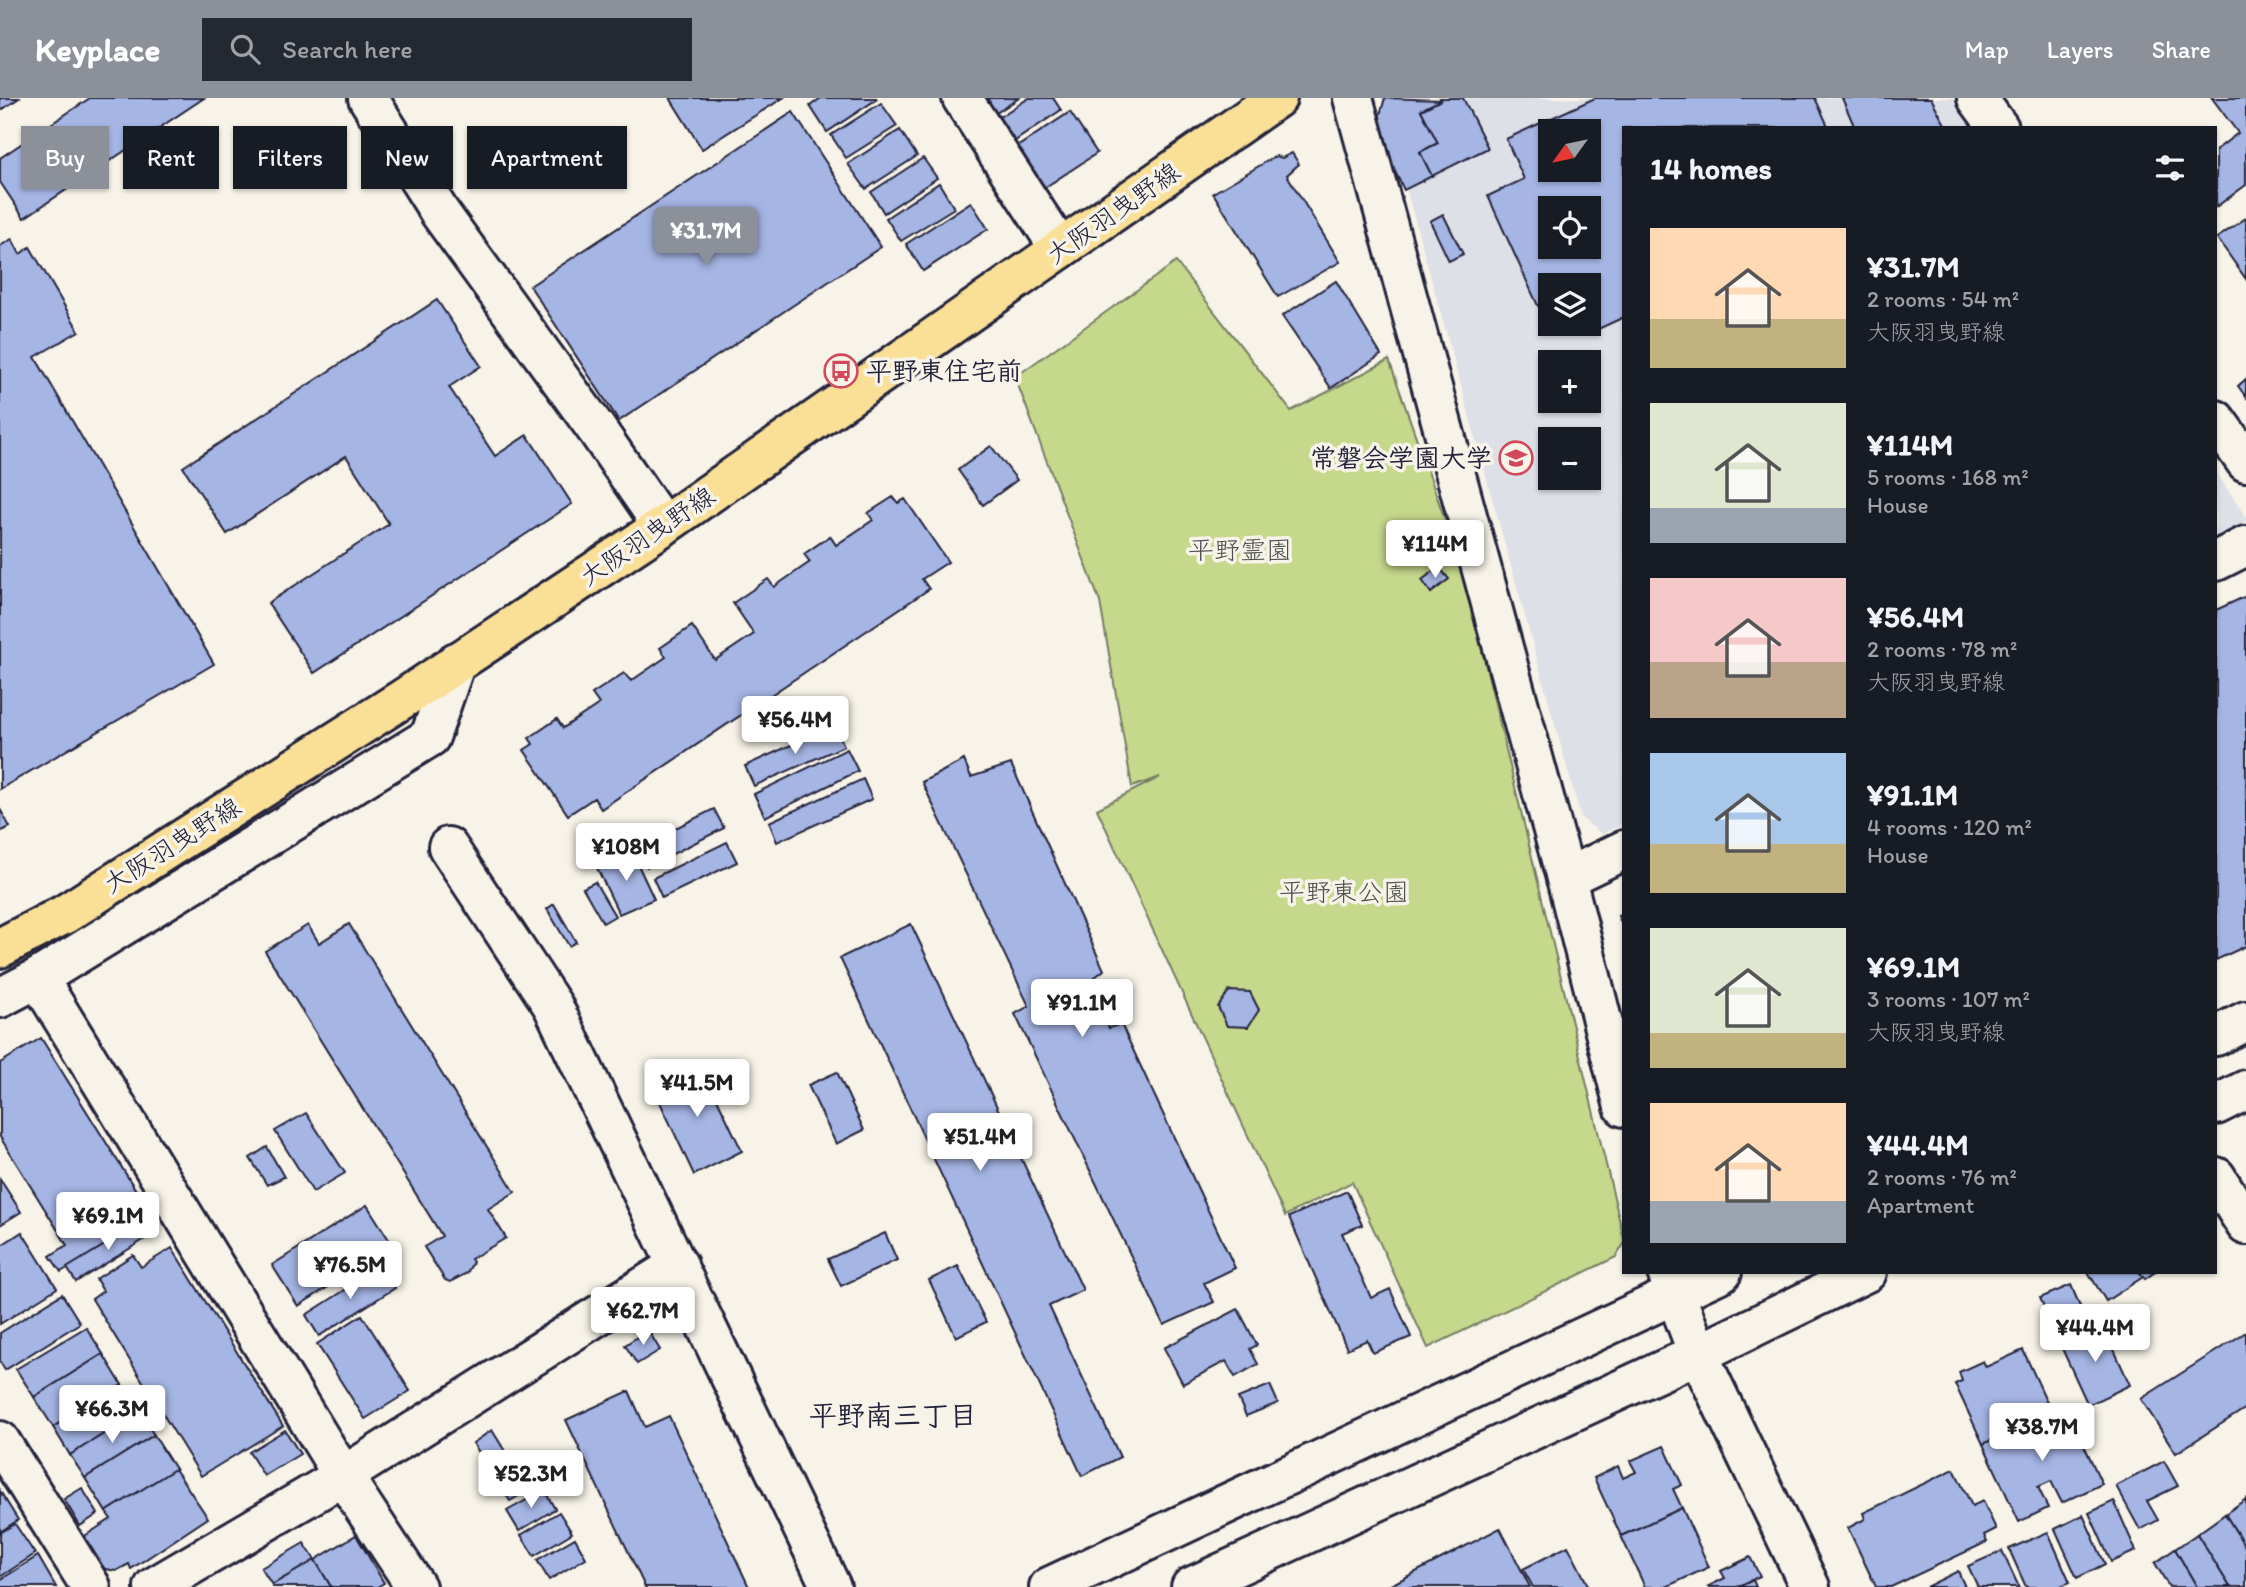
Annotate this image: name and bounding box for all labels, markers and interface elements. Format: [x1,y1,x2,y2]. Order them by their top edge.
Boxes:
search box [202,18,692,81]
text: Keyplace [35,30,160,69]
icon: search [226,30,264,68]
text: Search here [282,33,413,65]
text: Map [1965,35,2009,64]
text: Layers [2047,35,2114,64]
text: Share [2152,35,2211,64]
north arrow [1538,119,1601,182]
map controls [1538,119,1601,490]
chip: Buy [21,126,109,189]
chip: Rent [123,126,219,189]
chip: Filters [233,126,347,189]
chip: New [361,126,453,189]
chip: Apartment [467,126,627,189]
icon: filters [2151,149,2189,187]
text: 14 homes [1650,150,1772,187]
street label: 大阪羽曳野線 [1040,155,1186,271]
button: locate [1538,196,1601,259]
pin: ¥31.7M [649,208,763,267]
text: ¥31.7M [670,216,742,244]
text: ¥31.7M [1867,248,1960,285]
icon: home [1706,256,1790,340]
button: layers [1538,273,1601,336]
text: 2 rooms · 54 m² [1867,285,2019,313]
text: 大阪羽曳野線 [1867,318,2005,346]
button: + [1538,350,1601,413]
bus stop icon: 平野東住宅前 [822,352,860,390]
place label: 平野東住宅前 [866,355,1022,387]
text: ¥114M [1867,426,1953,463]
button: − [1538,427,1601,490]
icon: home [1706,431,1790,515]
school or university icon: 常磐会学園大学 [1497,439,1535,477]
place label: 常磐会学園大学 [1310,442,1492,474]
text: 5 rooms · 168 m² [1867,463,2029,491]
street label: 大阪羽曳野線 [573,479,721,593]
text: House [1867,491,1929,519]
pin: ¥114M [1386,520,1484,580]
text: ¥114M [1402,529,1468,557]
park label: 平野霊園 [1188,534,1292,566]
text: ¥56.4M [1867,598,1964,635]
icon: home [1706,606,1790,690]
text: 2 rooms · 78 m² [1867,635,2017,663]
text: 大阪羽曳野線 [1867,668,2005,696]
pin: ¥56.4M [738,696,852,756]
text: ¥56.4M [758,705,832,733]
text: ¥91.1M [1867,776,1958,813]
icon: home [1706,781,1790,865]
street label: 大阪羽曳野線 [97,790,247,900]
text: 4 rooms · 120 m² [1867,813,2032,841]
pin: ¥108M [577,824,675,883]
text: ¥108M [592,832,660,860]
text: House [1867,841,1929,869]
park label: 平野東公園 [1279,876,1409,908]
text: ¥69.1M [1867,948,1960,985]
icon: home [1706,956,1790,1040]
pin: ¥91.1M [1025,979,1139,1039]
text: 3 rooms · 107 m² [1867,985,2030,1013]
text: ¥91.1M [1047,988,1117,1016]
text: 大阪羽曳野線 [1867,1018,2005,1046]
pin: ¥41.5M [640,1060,754,1119]
text: ¥41.5M [660,1068,734,1096]
pin: ¥51.4M [923,1114,1037,1173]
text: ¥51.4M [943,1122,1017,1150]
text: ¥44.4M [1867,1126,1969,1163]
icon: home [1706,1131,1790,1215]
text: 2 rooms · 76 m² [1867,1163,2017,1191]
text: Apartment [1867,1191,1974,1219]
pin: ¥69.1M [51,1192,165,1252]
text: ¥69.1M [72,1201,144,1229]
pin: ¥76.5M [293,1242,407,1301]
text: ¥76.5M [314,1250,386,1278]
pin: ¥62.7M [586,1288,700,1347]
text: ¥62.7M [607,1296,679,1324]
pin: ¥44.4M [2038,1304,2152,1364]
text: ¥44.4M [2056,1313,2134,1341]
pin: ¥66.3M [55,1386,169,1445]
text: ¥66.3M [75,1394,149,1422]
district label: 平野南三丁目 [809,1398,977,1432]
pin: ¥38.7M [1985,1404,2099,1463]
text: ¥38.7M [2005,1412,2079,1440]
pin: ¥52.3M [474,1450,588,1510]
text: ¥52.3M [494,1459,568,1487]

